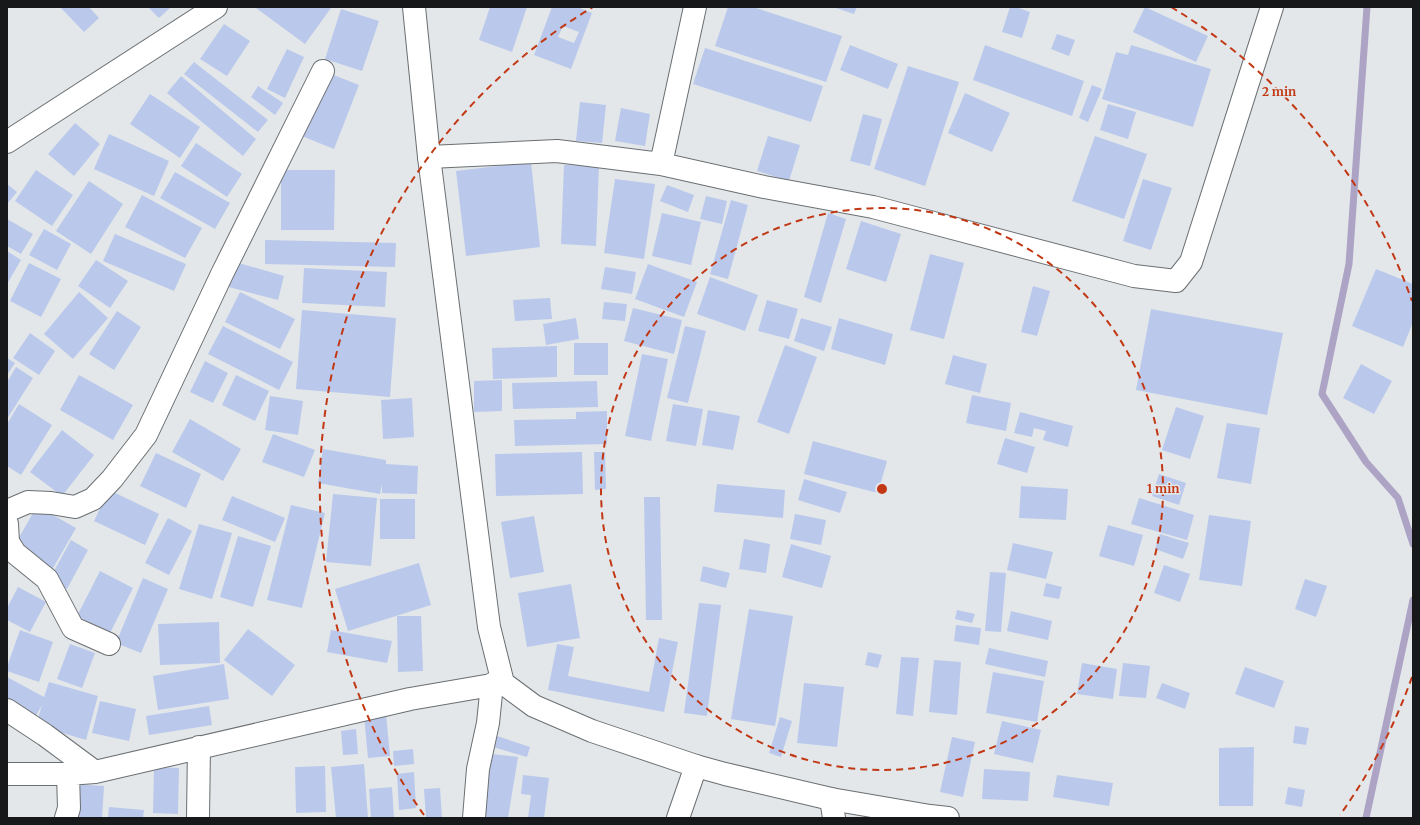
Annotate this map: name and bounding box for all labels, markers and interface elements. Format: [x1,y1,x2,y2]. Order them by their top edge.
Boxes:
text: 2 min [1262,84,1296,99]
text: 1 min [1147,481,1179,496]
centre of rings [875,482,889,496]

